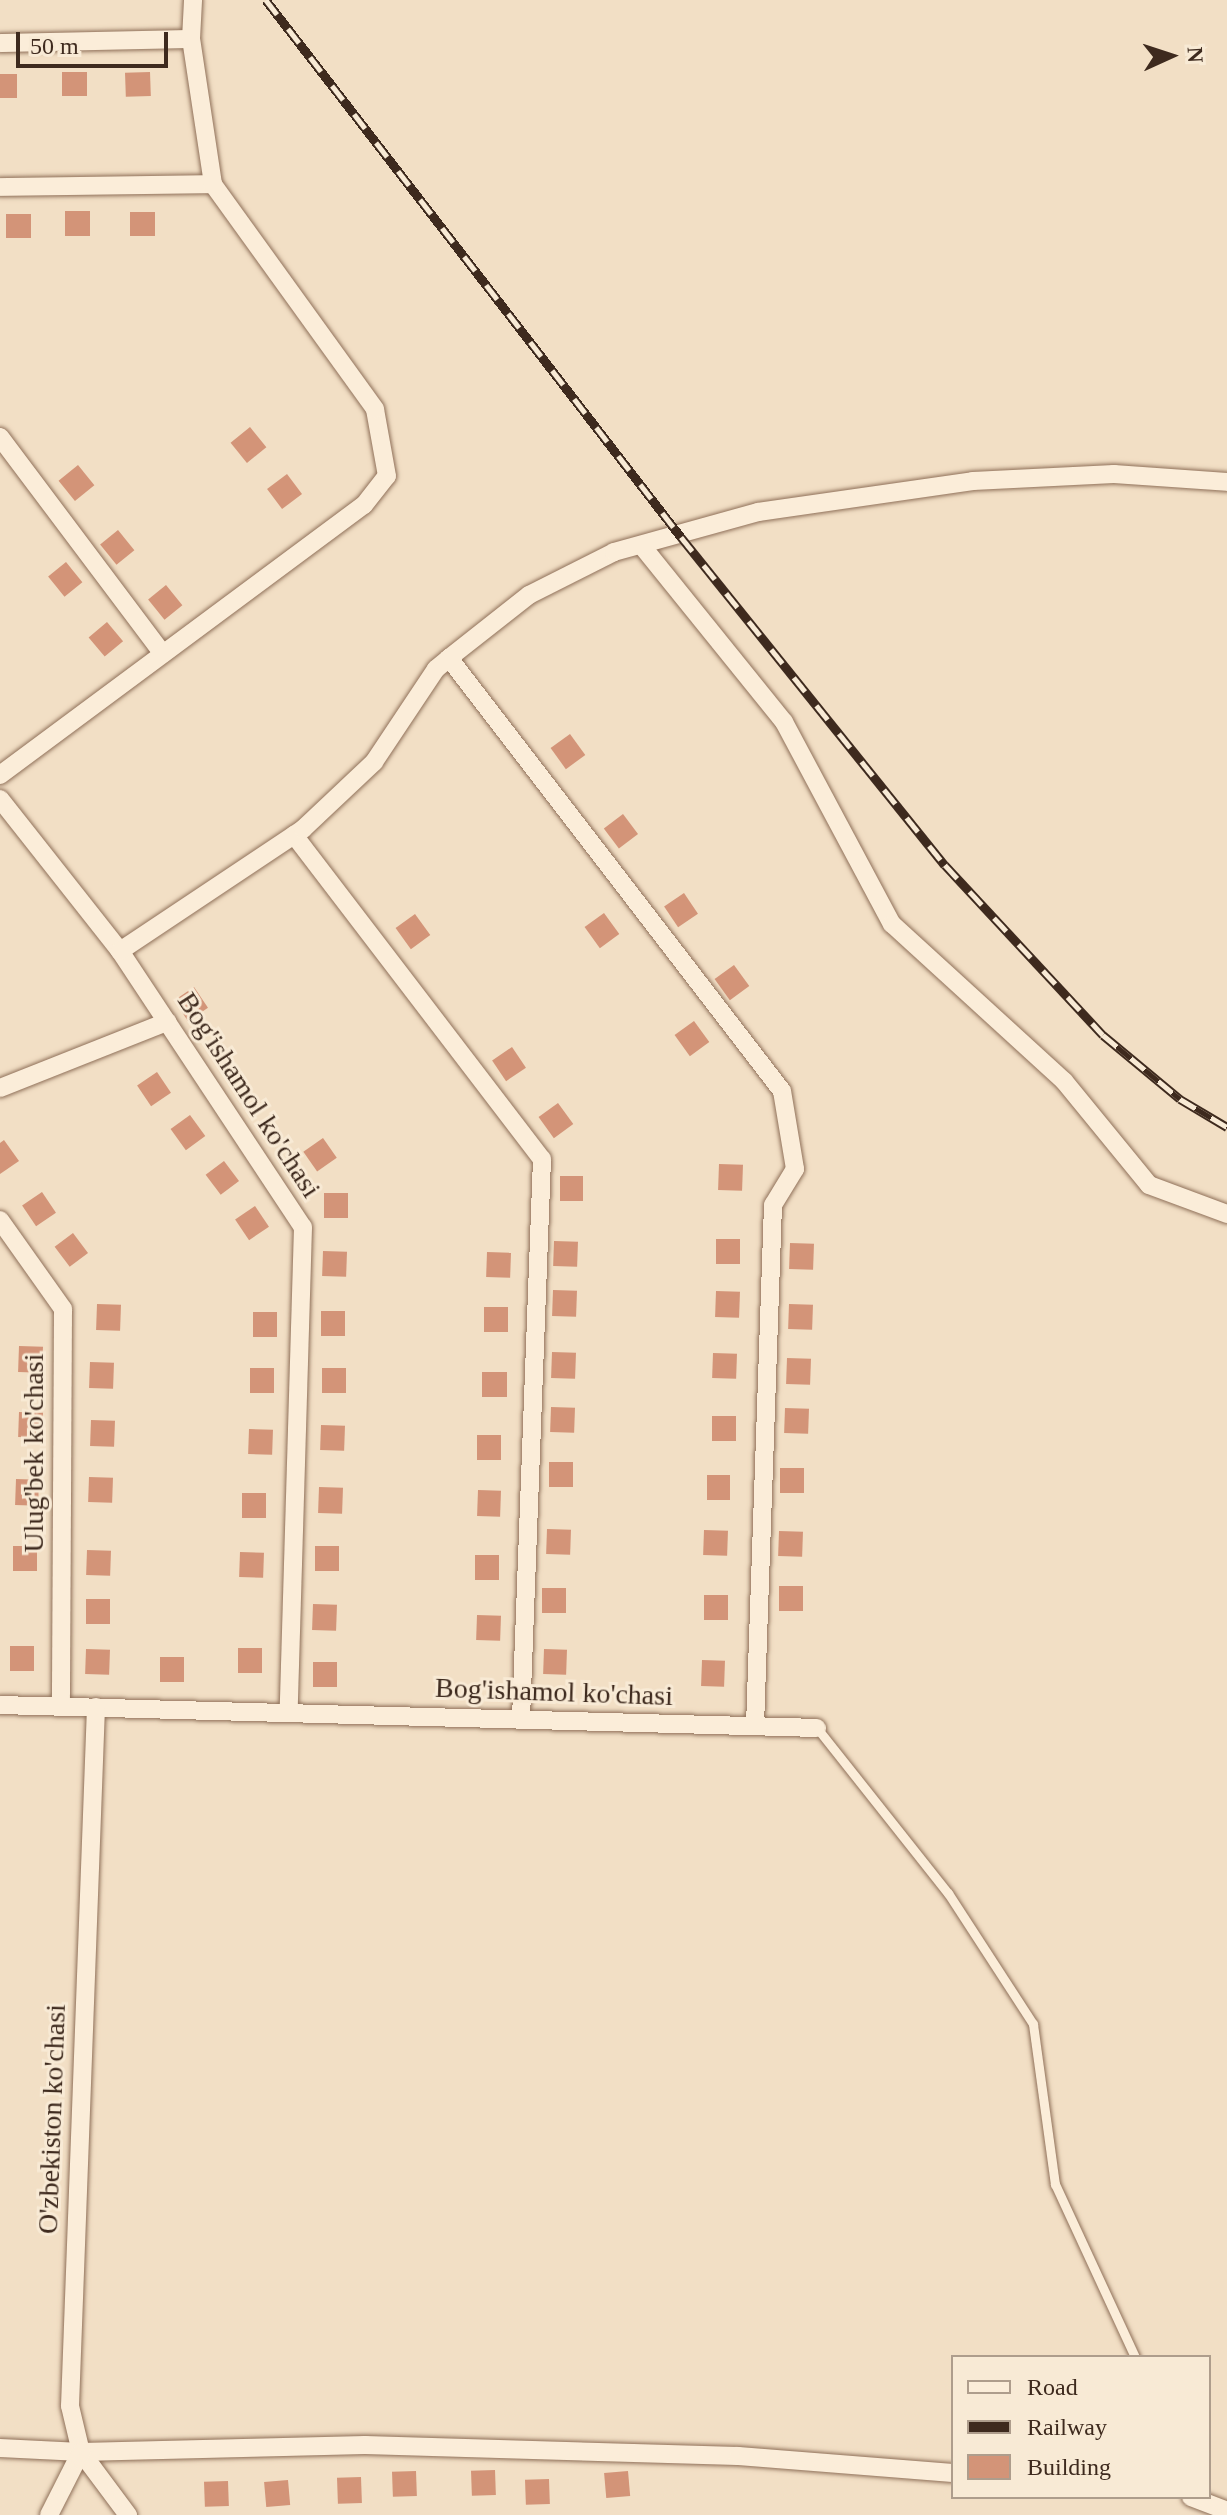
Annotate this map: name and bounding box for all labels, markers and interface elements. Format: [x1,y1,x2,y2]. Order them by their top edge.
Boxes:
scale bar [20,16,172,66]
north arrow [1131,16,1211,96]
text: 50 m [30,33,79,59]
text: N [1183,46,1208,63]
street label: Bog'ishamol ko'chasi [170,986,328,1204]
street label: Ulug'bek ko'chasi [17,1353,51,1553]
street label: Bog'ishamol ko'chasi [435,1671,673,1713]
street label: O'zbekiston ko'chasi [31,2003,73,2235]
legend [951,2355,1211,2499]
text: Road [1027,2374,1078,2400]
text: Railway [1027,2414,1107,2440]
text: Building [1027,2454,1111,2480]

